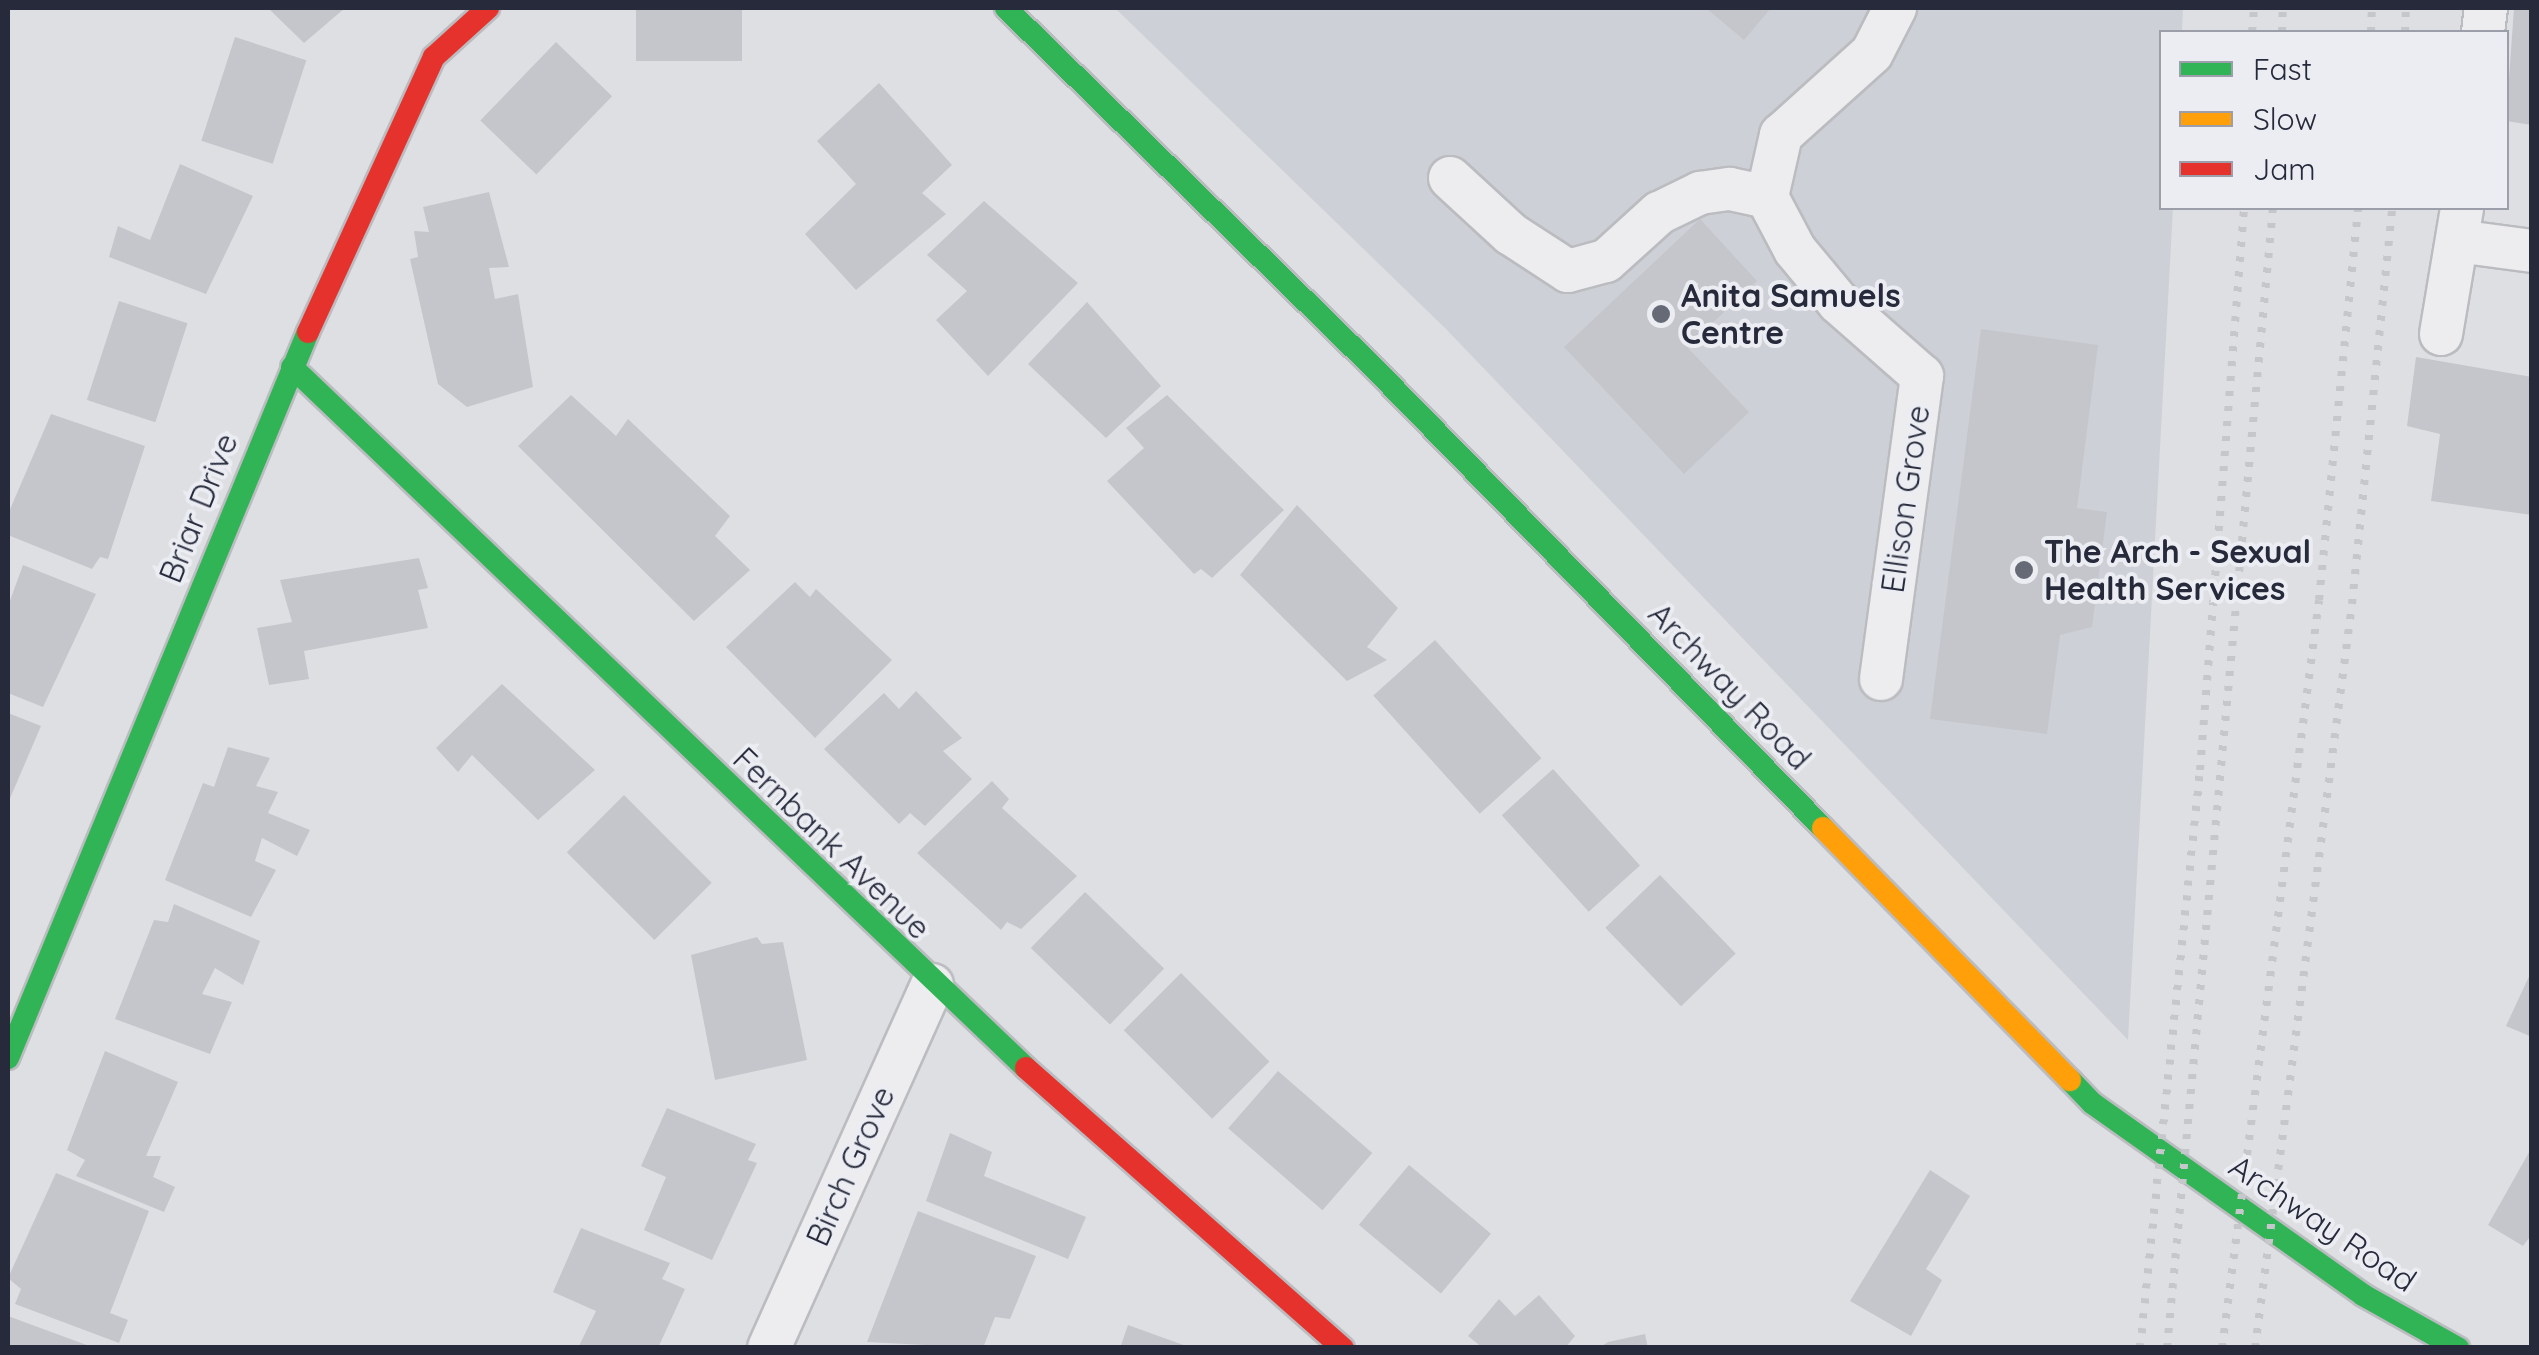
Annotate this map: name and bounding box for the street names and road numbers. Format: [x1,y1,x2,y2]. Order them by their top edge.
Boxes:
street label: Ellison Grove [1873,403,1937,595]
street label: Briar Drive [151,428,245,588]
street label: Archway Road [1641,595,1819,777]
street label: Fernbank Avenue [725,739,939,947]
street label: Birch Grove [798,1080,902,1252]
street label: Archway Road [2222,1146,2424,1300]

